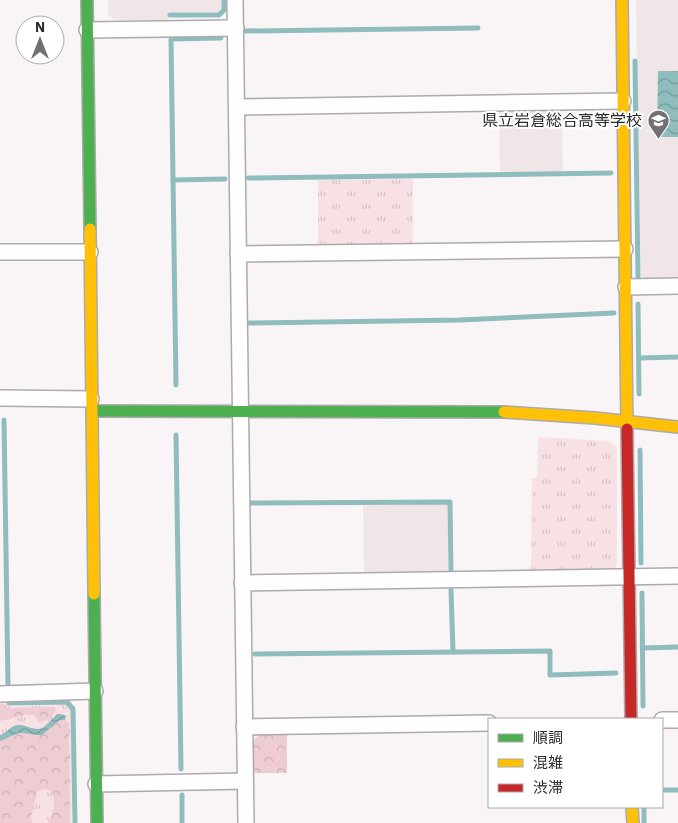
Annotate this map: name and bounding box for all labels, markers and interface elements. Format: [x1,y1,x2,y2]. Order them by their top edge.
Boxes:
north arrow [15,15,65,65]
text: N [35,18,45,36]
school or university icon: 県立岩倉総合高等学校 [646,108,670,139]
place label: 県立岩倉総合高等学校 [482,110,642,130]
legend [488,718,663,808]
text: 順調 [533,728,563,747]
text: 混雑 [533,753,563,772]
text: 渋滞 [533,778,563,797]

